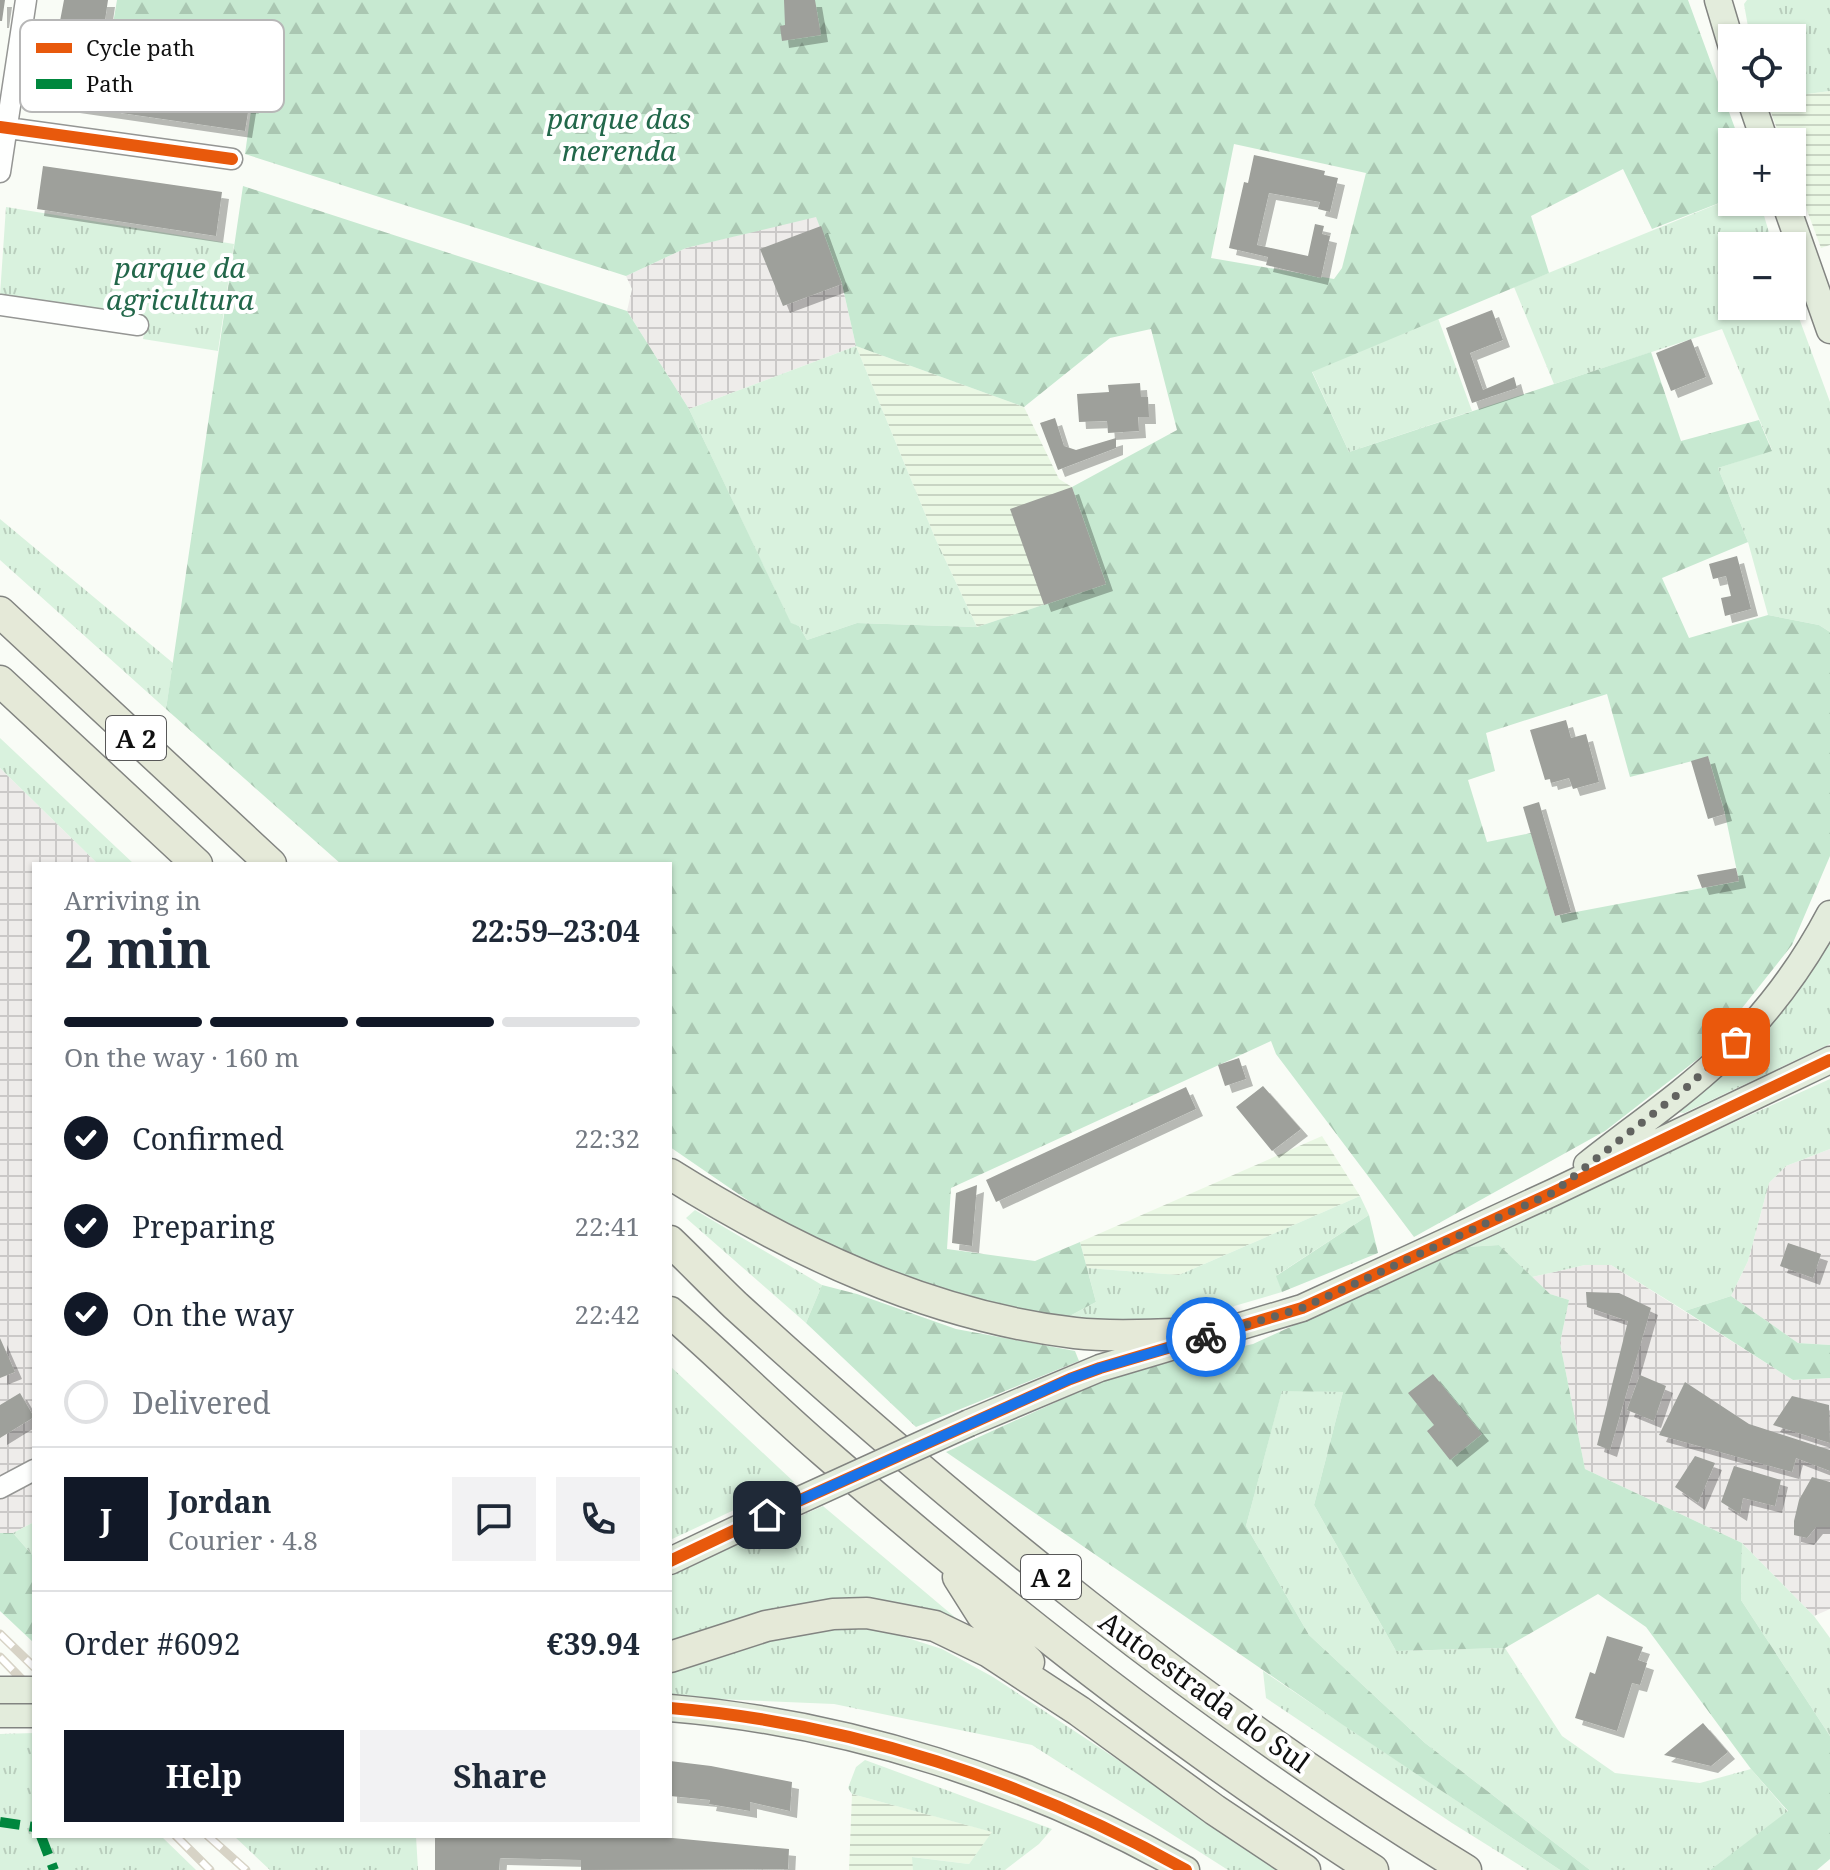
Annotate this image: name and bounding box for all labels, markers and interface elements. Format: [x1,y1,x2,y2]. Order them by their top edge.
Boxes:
legend [20,20,284,112]
map controls [1718,24,1806,320]
button: locate [1718,24,1806,112]
text: Cycle path [86,32,195,62]
text: Path [86,68,133,98]
park label: parque das merenda [546,99,691,169]
button: + [1718,128,1806,216]
button: − [1718,232,1806,320]
park label: parque da agricultura [106,248,255,318]
road number: A 2 [106,716,166,760]
text: Arriving in [64,882,201,918]
text: 22:59–23:04 [471,910,640,951]
text: 2 min [64,912,211,983]
pin [1702,1008,1770,1076]
icon: bag [1714,1020,1758,1064]
text: On the way · 160 m [64,1039,299,1075]
icon: check [64,1116,108,1160]
text: Confirmed [132,1118,284,1159]
text: 22:32 [574,1120,640,1156]
icon: check [64,1204,108,1248]
text: Preparing [132,1206,275,1247]
text: 22:41 [574,1208,640,1244]
icon: check [64,1292,108,1336]
text: On the way [132,1294,294,1335]
text: 22:42 [574,1296,640,1332]
courier [1166,1297,1246,1377]
icon: bike [1184,1315,1228,1359]
text: Delivered [132,1382,271,1423]
button: chat [452,1477,536,1561]
button: phone [556,1477,640,1561]
text: Jordan [168,1481,271,1522]
pin [733,1481,801,1549]
icon: home [745,1493,789,1537]
text: J [100,1499,112,1540]
text: Courier · 4.8 [168,1522,318,1558]
road number: A 2 [1021,1555,1081,1599]
street label: Autoestrada do Sul [1092,1602,1318,1780]
text: Order #6092 [64,1623,241,1664]
text: €39.94 [547,1623,640,1664]
button: Help [64,1730,344,1822]
button: Share [360,1730,640,1822]

